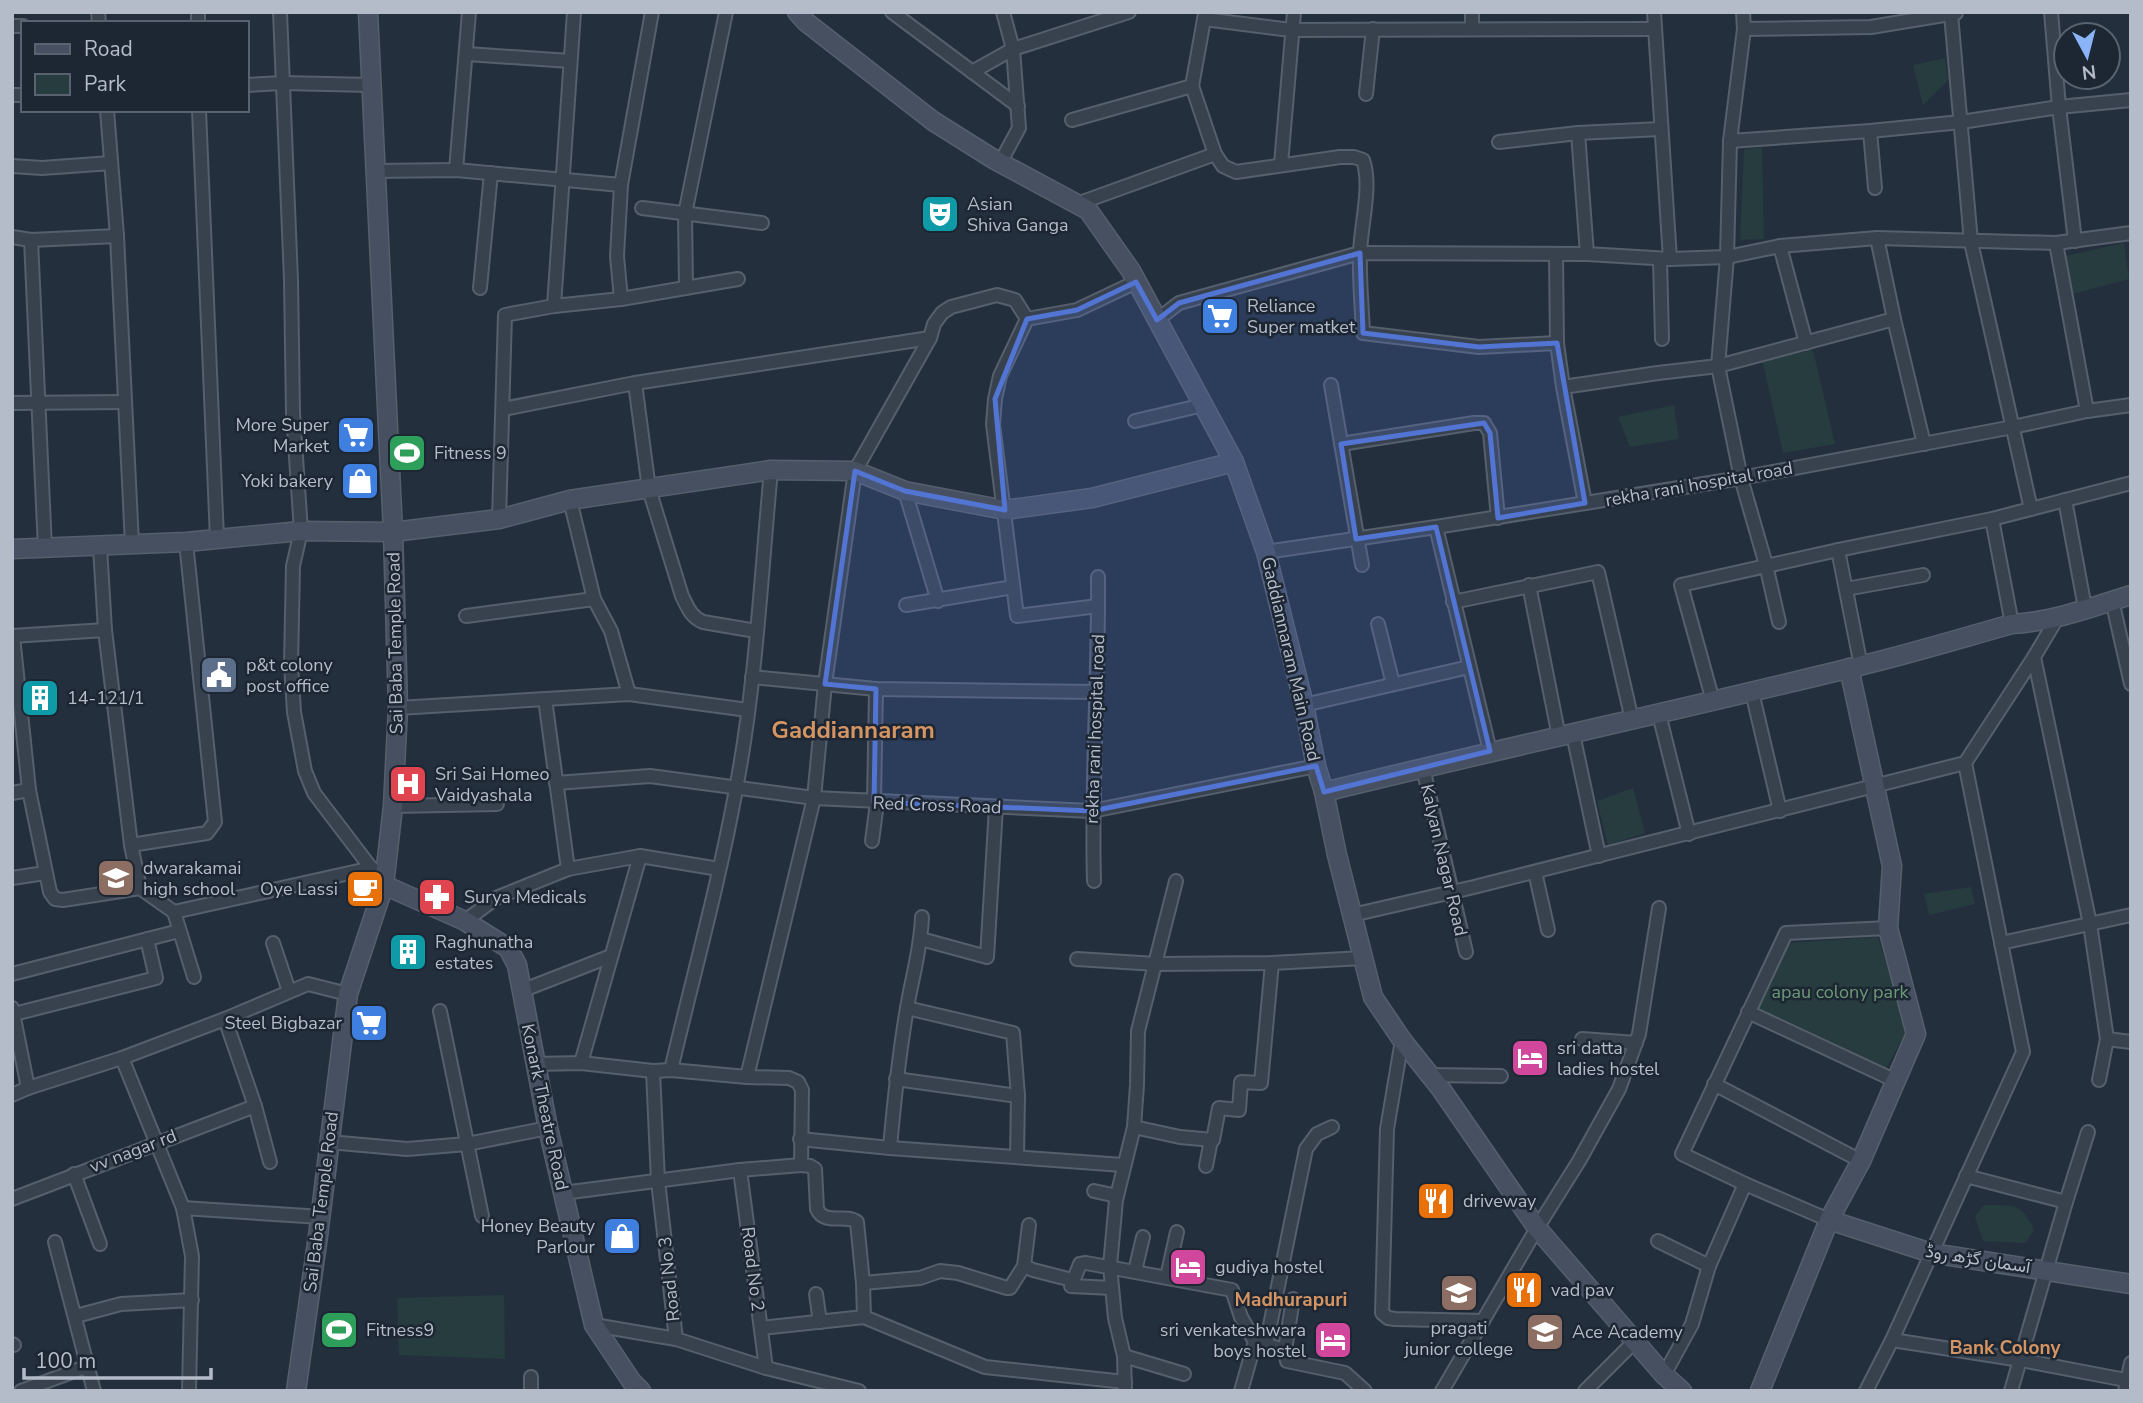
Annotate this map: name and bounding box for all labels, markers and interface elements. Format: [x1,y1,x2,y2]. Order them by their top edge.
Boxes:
legend [21,21,248,112]
north arrow [2052,21,2122,91]
text: Road [84,35,133,63]
text: N [2080,58,2098,86]
text: Park [84,70,126,98]
place label: Asian Shiva Ganga [967,192,1069,237]
theatre icon: Asian Shiva Ganga [919,193,961,235]
place label: Reliance Super matket [1247,294,1356,339]
supermarket icon: Reliance Super matket [1199,295,1241,337]
place label: More Super Market [235,413,330,458]
supermarket icon: More Super Market [335,414,377,456]
sports icon: Fitness 9 [386,432,428,474]
place label: Fitness 9 [434,441,507,465]
street label: rekha rani hospital road [1603,456,1795,512]
shop icon: Yoki bakery [339,460,381,502]
place label: Yoki bakery [240,469,334,493]
street label: Sai Baba Temple Road [381,552,409,734]
street label: Gaddiannaram Main Road [1256,554,1326,764]
street label: rekha rani hospital road [1080,634,1110,824]
place label: p&t colony post office [246,653,333,698]
public building icon: p&t colony post office [198,654,240,696]
building icon: 14-121/1 [19,677,61,719]
place label: 14-121/1 [67,686,145,710]
district label: Gaddiannaram [771,714,935,746]
place label: Sri Sai Homeo Vaidyashala [434,762,549,807]
hospital icon: Sri Sai Homeo Vaidyashala [387,763,429,805]
street label: Kalyan Nagar Road [1415,782,1473,938]
street label: Red Cross Road [872,791,1002,819]
place label: dwarakamai high school [143,856,241,901]
school or university icon: dwarakamai high school [95,857,137,899]
cafe icon: Oye Lassi [344,868,386,910]
pharmacy icon: Surya Medicals [416,876,458,918]
place label: Oye Lassi [260,877,338,901]
place label: Surya Medicals [464,885,587,909]
place label: Raghunatha estates [435,930,533,975]
building icon: Raghunatha estates [387,931,429,973]
park label: apau colony park [1771,980,1910,1004]
supermarket icon: Steel Bigbazar [348,1002,390,1044]
place label: Steel Bigbazar [224,1011,343,1035]
street label: Konark Theatre Road [516,1021,574,1193]
place label: sri datta ladies hostel [1557,1036,1660,1081]
hotel icon: sri datta ladies hostel [1509,1037,1551,1079]
street label: Sai Baba Temple Road [298,1110,344,1294]
street label: vv nagar rd [86,1123,180,1179]
restaurant icon: driveway [1415,1180,1457,1222]
place label: driveway [1463,1189,1537,1213]
place label: Honey Beauty Parlour [481,1214,596,1259]
shop icon: Honey Beauty Parlour [601,1215,643,1257]
street label: Road No 2 [736,1225,770,1313]
street label: Road No 3 [653,1235,685,1323]
street label: آسمان گڑھ روڈ [1924,1239,2034,1279]
hotel icon: gudiya hostel [1167,1246,1209,1288]
place label: gudiya hostel [1215,1255,1324,1279]
restaurant icon: vad pav [1503,1269,1545,1311]
school or university icon: pragati junior college [1438,1272,1480,1314]
place label: vad pav [1551,1278,1615,1302]
district label: Madhurapuri [1235,1287,1347,1313]
sports icon: Fitness9 [318,1309,360,1351]
school or university icon: Ace Academy [1524,1311,1566,1353]
place label: pragati junior college [1403,1316,1513,1361]
place label: Fitness9 [366,1318,434,1342]
place label: sri venkateshwara boys hostel [1160,1318,1307,1363]
hotel icon: sri venkateshwara boys hostel [1312,1319,1354,1361]
place label: Ace Academy [1572,1320,1684,1344]
district label: Bank Colony [1950,1335,2062,1361]
scale bar [24,1336,212,1380]
text: 100 m [35,1347,96,1375]

